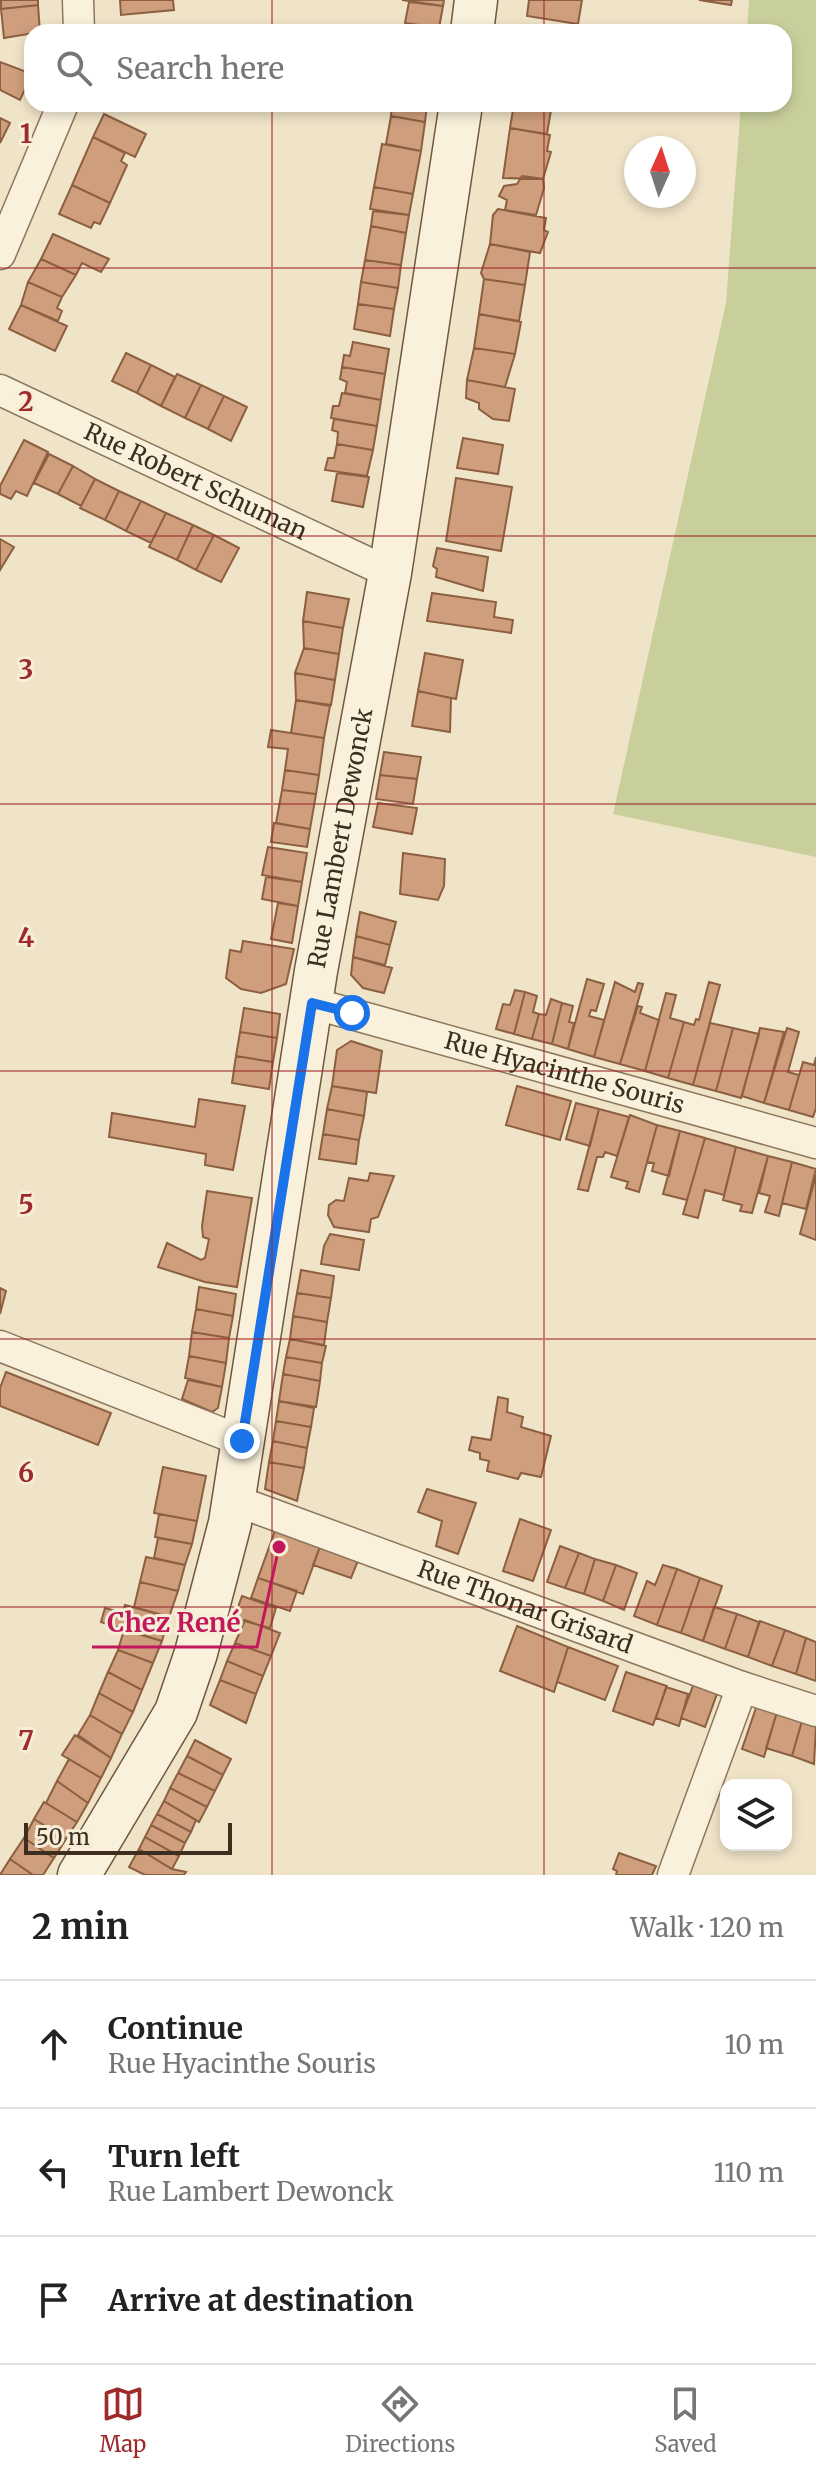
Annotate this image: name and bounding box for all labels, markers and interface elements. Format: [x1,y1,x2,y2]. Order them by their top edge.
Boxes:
search box [24,24,792,112]
icon: search [52,46,96,90]
text: Search here [116,49,284,87]
text: 1 [20,117,32,150]
north arrow [624,136,696,208]
text: 2 [18,385,34,418]
street label: Rue Robert Schuman [79,416,312,547]
text: 3 [19,653,33,686]
street label: Rue Lambert Dewonck [301,705,380,971]
text: 4 [18,921,35,954]
route start [334,995,370,1031]
street label: Rue Hyacinthe Souris [441,1025,688,1121]
text: 5 [18,1188,34,1221]
route end [224,1423,260,1459]
text: 6 [18,1456,34,1489]
street label: Rue Thonar Grisard [413,1553,637,1660]
callout: Chez René [92,1597,257,1647]
text: Chez René [107,1606,241,1639]
text: 7 [18,1724,34,1757]
map controls [720,1779,792,1851]
button: layers [720,1779,792,1851]
scale bar [24,1819,232,1855]
text: 50 m [36,1823,90,1851]
text: 2 min [32,1906,129,1948]
text: Walk · 120 m [630,1911,784,1944]
text: Continue [108,2009,243,2047]
icon: ahead [32,2022,76,2066]
text: 10 m [725,2028,784,2061]
text: Rue Hyacinthe Souris [108,2047,376,2080]
text: Turn left [108,2137,240,2175]
icon: left [32,2150,76,2194]
text: 110 m [714,2156,784,2189]
text: Rue Lambert Dewonck [108,2175,393,2208]
icon: arrive [32,2278,76,2322]
text: Arrive at destination [108,2281,414,2319]
tab: Map [99,2382,146,2458]
tab: Directions [345,2382,455,2458]
tab: Saved [654,2382,717,2458]

